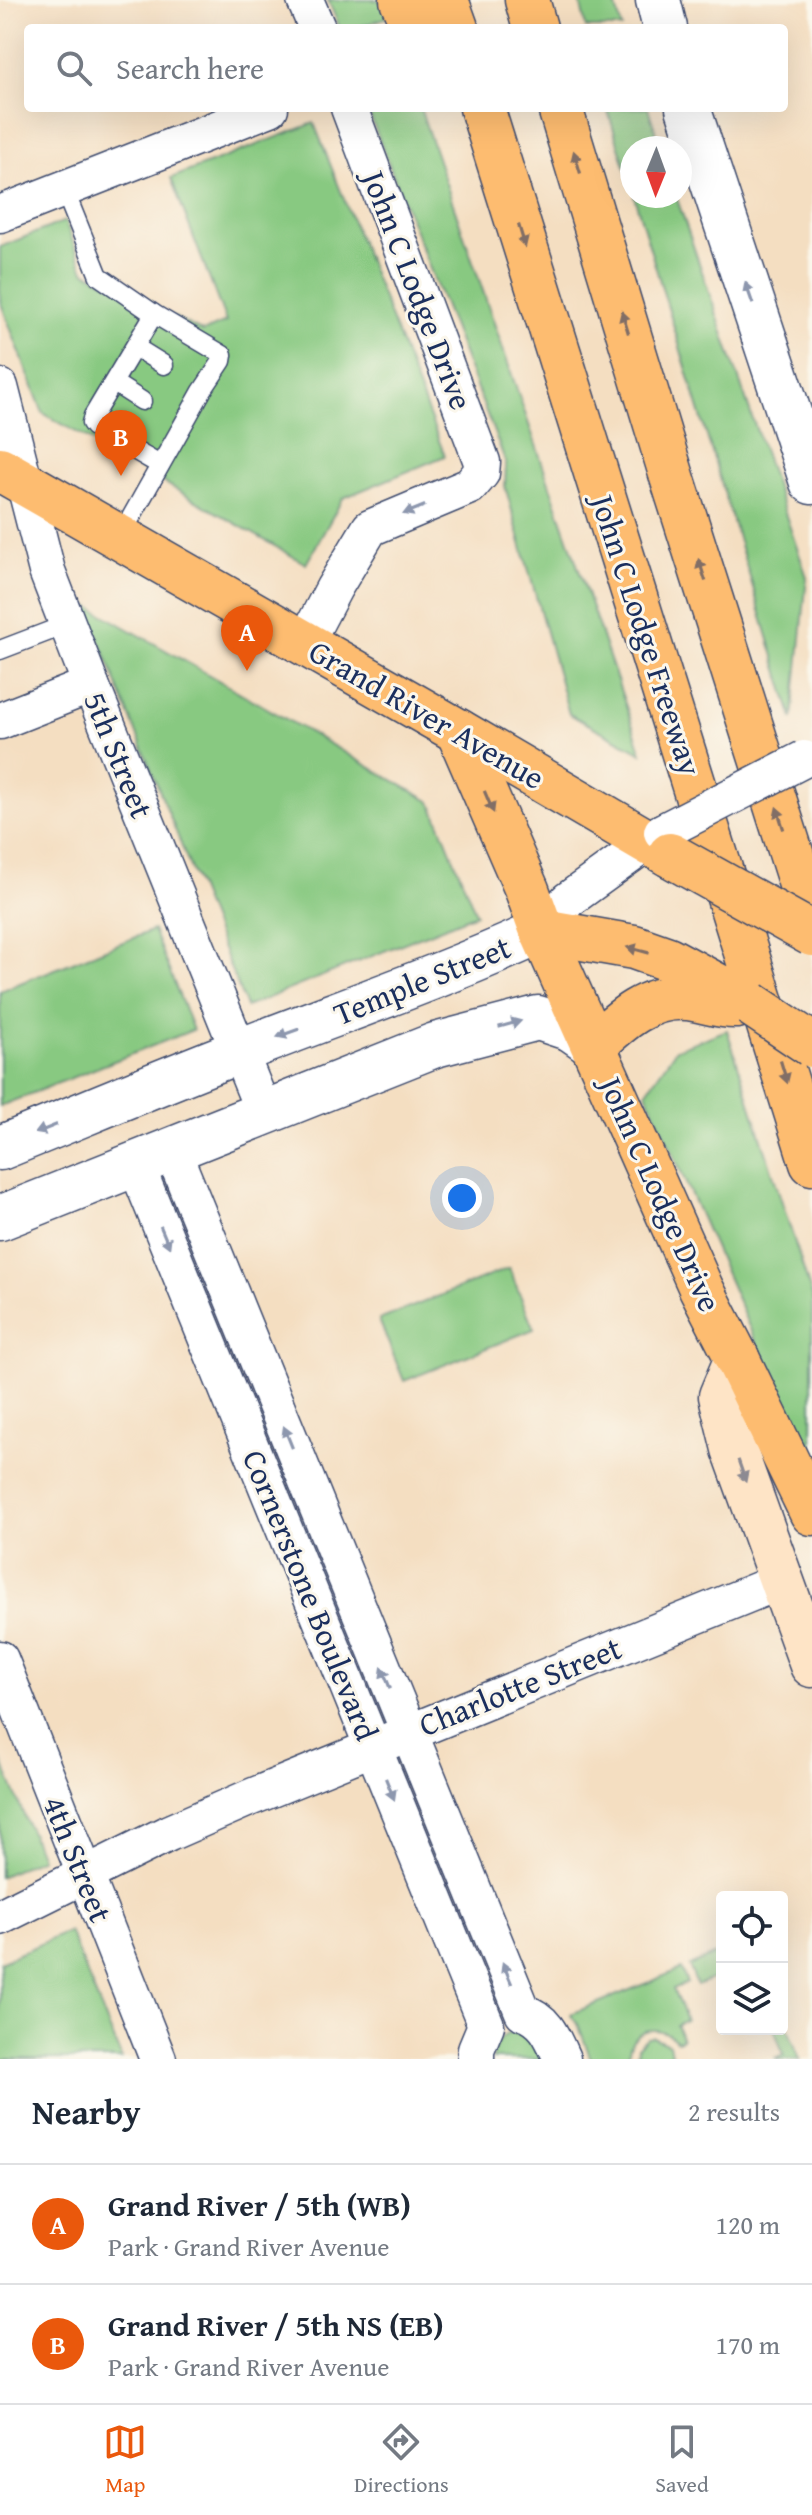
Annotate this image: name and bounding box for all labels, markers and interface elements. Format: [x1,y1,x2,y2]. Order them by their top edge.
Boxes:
search box [24,24,788,112]
icon: search [52,46,96,90]
text: Search here [116,46,264,90]
north arrow [620,136,692,208]
one-way arrow [570,150,583,174]
street label: John C Lodge Drive [349,160,485,416]
one-way arrow [516,224,529,248]
one-way arrow [742,280,754,304]
one-way arrow [618,310,631,334]
pin: B [95,410,147,476]
street label: John C Lodge Freeway [578,485,715,781]
one-way arrow [402,503,426,516]
one-way arrow [695,558,707,582]
pin: A [221,605,273,671]
street label: Grand River Avenue [300,627,554,801]
street label: 5th Street [72,685,166,825]
one-way arrow [483,790,496,814]
one-way arrow [773,806,786,830]
street label: Temple Street [326,923,518,1037]
one-way arrow [626,943,651,955]
one-way arrow [499,1017,523,1030]
one-way arrow [276,1028,300,1040]
one-way arrow [778,1060,790,1084]
street label: John C Lodge Drive [587,1065,734,1319]
one-way arrow [34,1123,58,1136]
your location [442,1178,482,1218]
one-way arrow [159,1225,172,1249]
one-way arrow [281,1425,294,1449]
street label: Cornerstone Boulevard [231,1443,391,1747]
one-way arrow [736,1459,748,1483]
street label: Charlotte Street [412,1624,628,1748]
one-way arrow [379,1666,392,1690]
one-way arrow [384,1777,397,1801]
street label: 4th Street [31,1789,125,1929]
map controls [716,1891,788,2035]
button: locate [716,1891,788,1963]
one-way arrow [500,1961,513,1985]
button: layers [716,1963,788,2035]
text: Nearby [32,2087,141,2136]
text: 2 results [688,2092,780,2131]
text: Grand River / 5th (WB) [108,2183,411,2227]
text: A [50,2205,66,2244]
text: 120 m [715,2205,780,2244]
text: Park · Grand River Avenue [108,2227,389,2266]
text: Grand River / 5th NS (EB) [108,2303,444,2347]
text: B [50,2325,66,2364]
text: 170 m [715,2325,780,2364]
text: Park · Grand River Avenue [108,2347,389,2386]
tab: Map [103,2420,147,2500]
tab: Directions [354,2420,449,2500]
tab: Saved [655,2420,709,2500]

